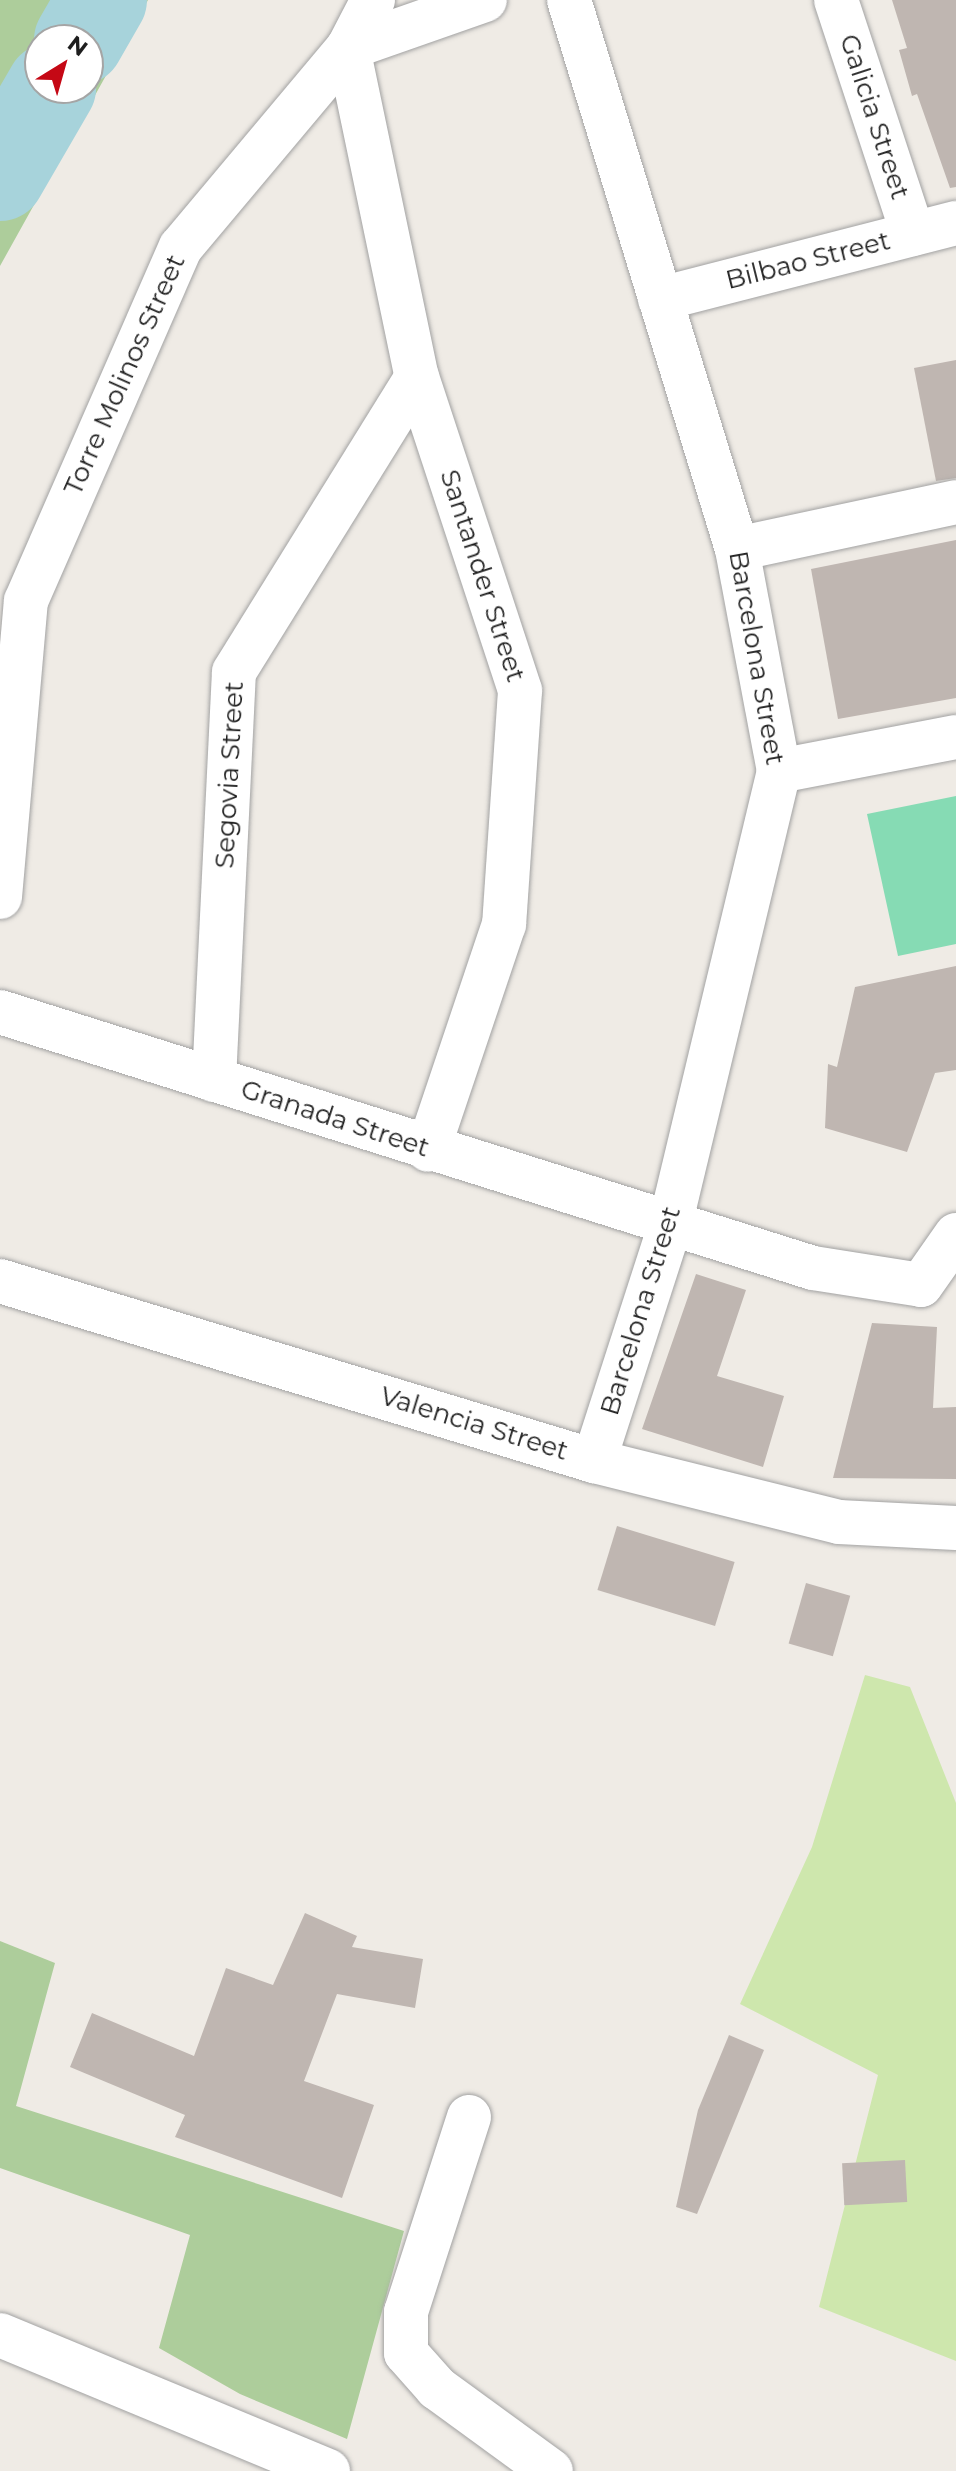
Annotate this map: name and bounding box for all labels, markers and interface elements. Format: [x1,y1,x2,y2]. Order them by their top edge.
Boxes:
north arrow [24,24,104,104]
text: N [62,30,93,62]
street label: Galicia Street [833,31,915,203]
street label: Bilbao Street [723,226,893,296]
street label: Torre Molinos Street [58,250,192,500]
street label: Santander Street [433,466,531,686]
street label: Barcelona Street [722,549,790,767]
street label: Segovia Street [210,681,250,869]
street label: Granada Street [237,1074,433,1164]
street label: Barcelona Street [594,1203,688,1419]
street label: Valencia Street [376,1381,572,1467]

